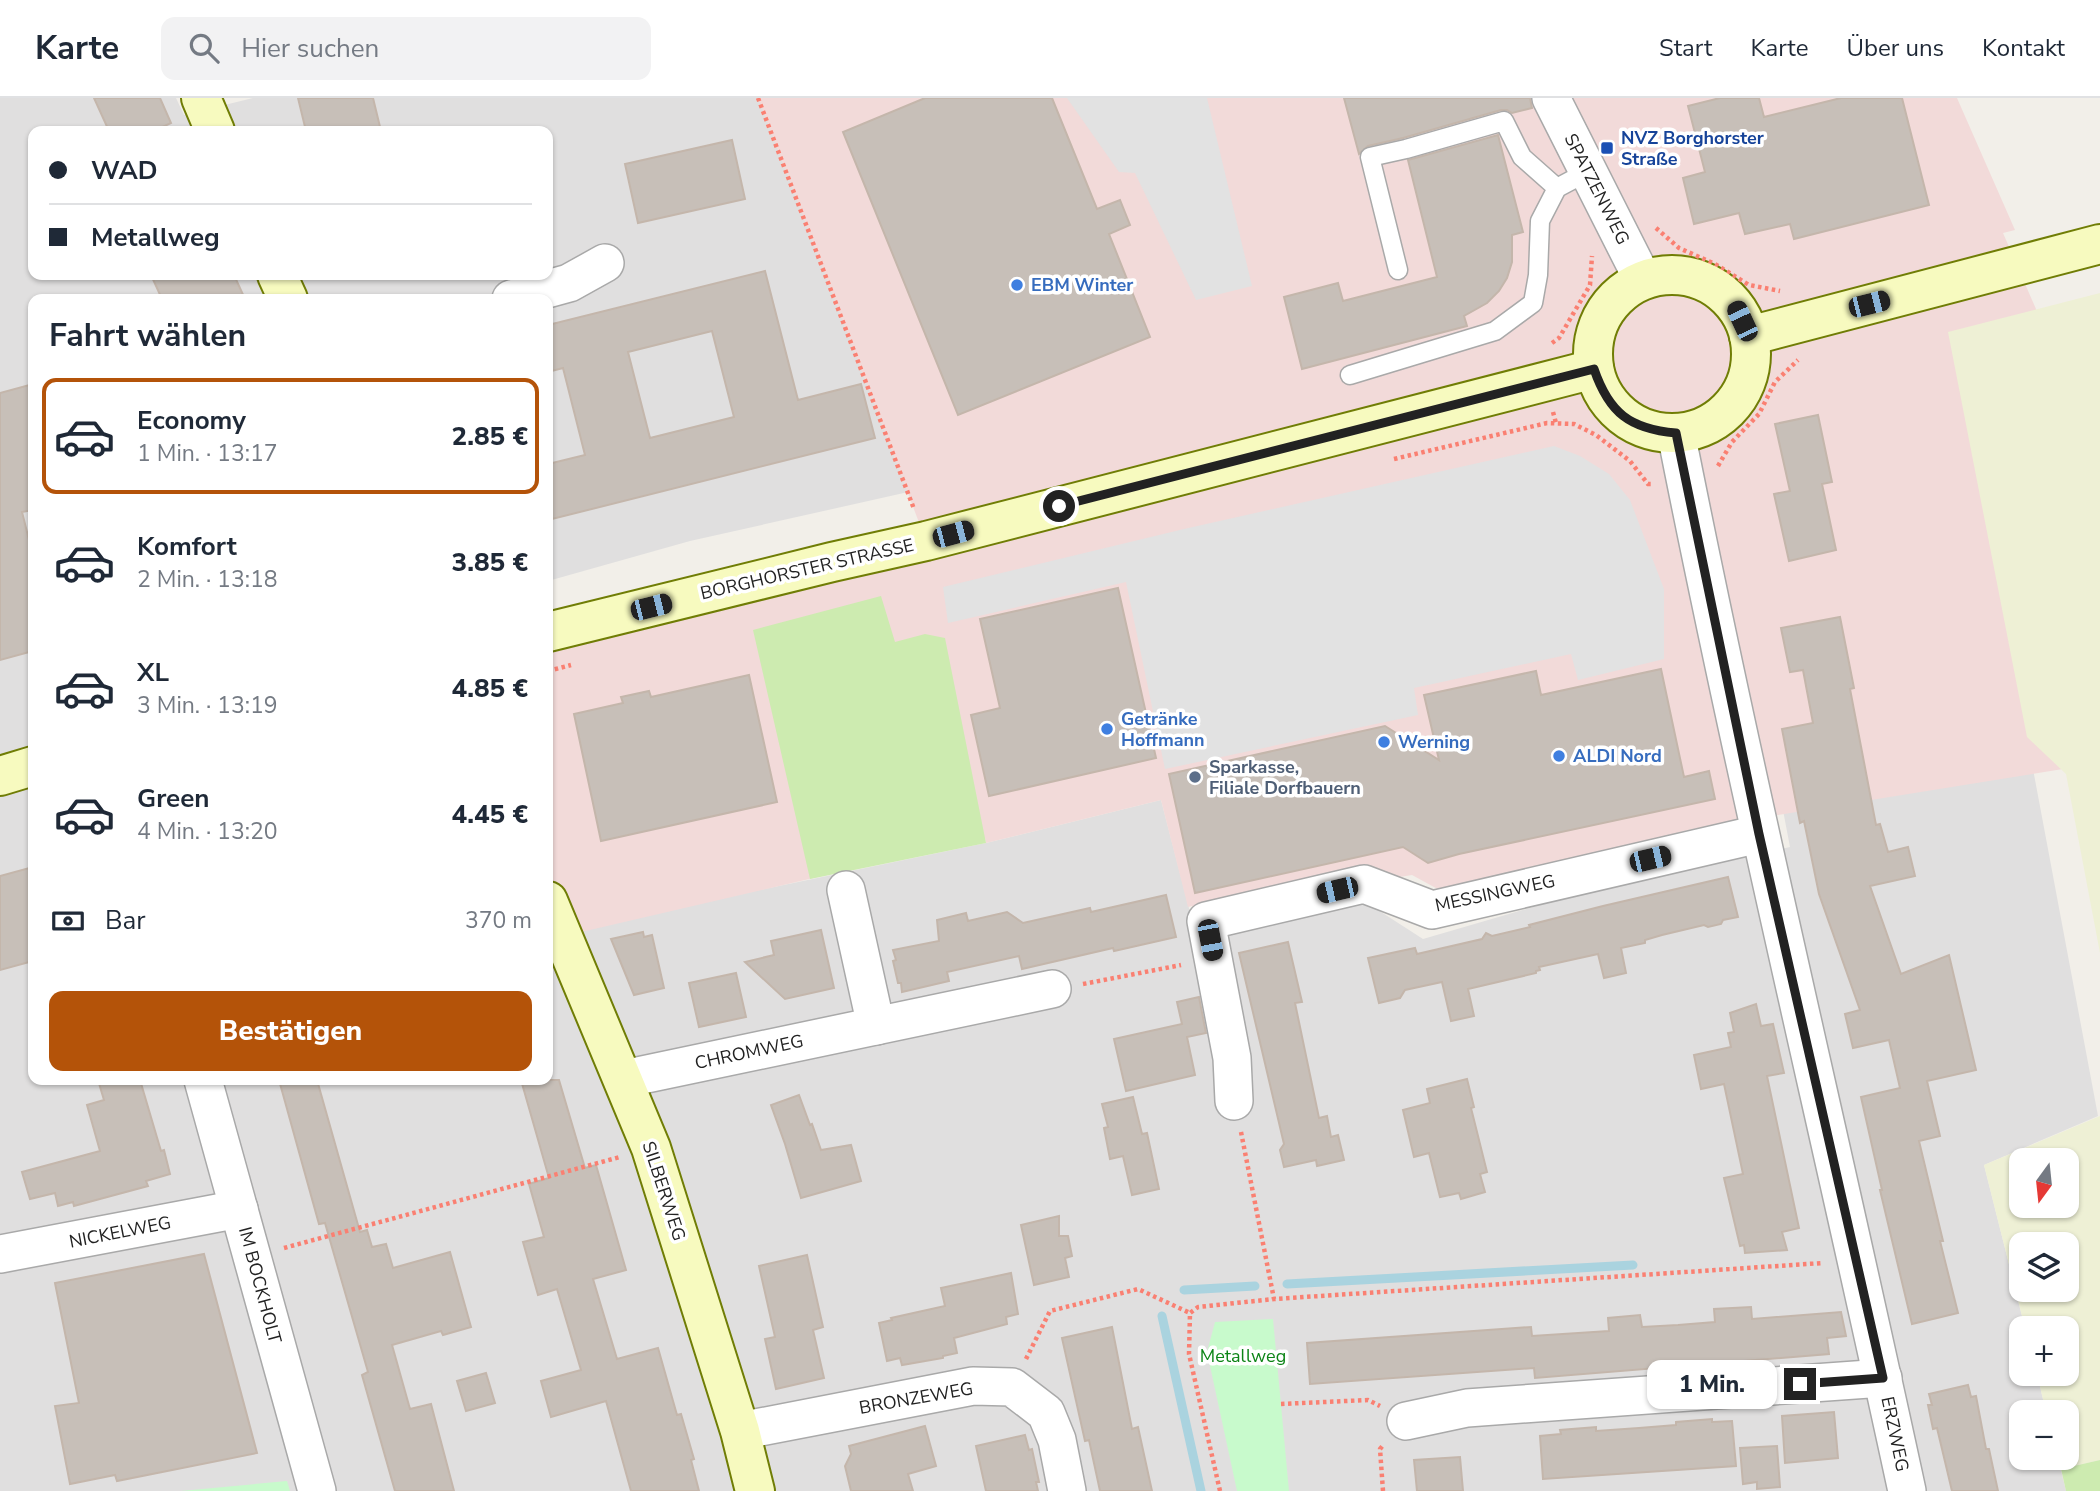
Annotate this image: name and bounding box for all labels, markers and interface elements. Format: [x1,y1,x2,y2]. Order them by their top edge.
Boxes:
search box [161,17,651,80]
text: Karte [35,26,119,71]
icon: search [185,29,223,67]
text: Hier suchen [241,31,379,66]
text: Start [1659,32,1712,64]
text: Karte [1750,32,1808,64]
text: Über uns [1846,32,1944,64]
text: Kontakt [1982,32,2065,64]
place label: NVZ Borghorster Straße [1621,126,1764,171]
street label: SPATZENWEG [1559,129,1635,249]
marker: NVZ Borghorster Straße [1599,140,1615,156]
text: WAD [91,153,158,188]
text: Metallweg [91,220,220,255]
place label: EBM Winter [1031,273,1133,297]
marker: EBM Winter [1009,277,1025,293]
car [1847,289,1892,319]
car [1724,298,1761,344]
text: Fahrt wählen [49,314,246,357]
text: Economy [137,403,246,438]
icon: car [53,405,116,468]
text: 2.85 € [452,419,528,454]
text: 1 Min. · 13:17 [137,438,278,469]
route start [1043,490,1075,522]
car [930,518,977,550]
text: Komfort [137,529,237,564]
icon: car [53,531,116,594]
street label: BORGHORSTER STRASSE [698,533,916,605]
text: 3.85 € [452,545,528,580]
text: 2 Min. · 13:18 [137,564,278,595]
car [629,592,674,622]
text: XL [137,655,169,690]
icon: car [53,657,116,720]
text: 4.85 € [452,671,528,706]
text: 3 Min. · 13:19 [137,690,278,721]
place label: Getränke Hoffmann [1121,707,1205,752]
marker: Getränke Hoffmann [1099,721,1115,737]
place label: Werning [1398,730,1470,754]
marker: Werning [1376,734,1392,750]
place label: ALDI Nord [1573,744,1662,768]
marker: ALDI Nord [1551,748,1567,764]
place label: Sparkasse, Filiale Dorfbauern [1209,755,1361,800]
marker: Sparkasse, Filiale Dorfbauern [1187,769,1203,785]
text: Green [137,781,210,816]
icon: car [53,783,116,846]
text: 4.45 € [452,797,528,832]
text: 4 Min. · 13:20 [137,816,278,847]
car [1628,844,1673,874]
street label: MESSINGWEG [1433,869,1557,917]
car [1315,875,1360,905]
icon: cash [49,902,87,940]
text: Bar [105,903,146,938]
text: 370 m [465,905,532,936]
car [1196,917,1225,963]
button: Bestätigen [49,991,532,1071]
street label: CHROMWEG [693,1029,805,1075]
street label: SILBERWEG [637,1138,691,1244]
north arrow [2009,1148,2079,1218]
map controls [2009,1148,2079,1470]
street label: NICKELWEG [67,1210,173,1254]
street label: IM BOCKHOLT [233,1224,287,1346]
button: layers [2009,1232,2079,1302]
button: + [2009,1316,2079,1386]
park label: Metallweg [1200,1344,1286,1368]
callout: 1 Min. [1646,1360,1776,1408]
route end [1784,1368,1816,1400]
text: 1 Min. [1679,1369,1745,1400]
street label: BRONZEWEG [857,1376,975,1420]
street label: ERZWEG [1875,1394,1915,1474]
button: − [2009,1400,2079,1470]

